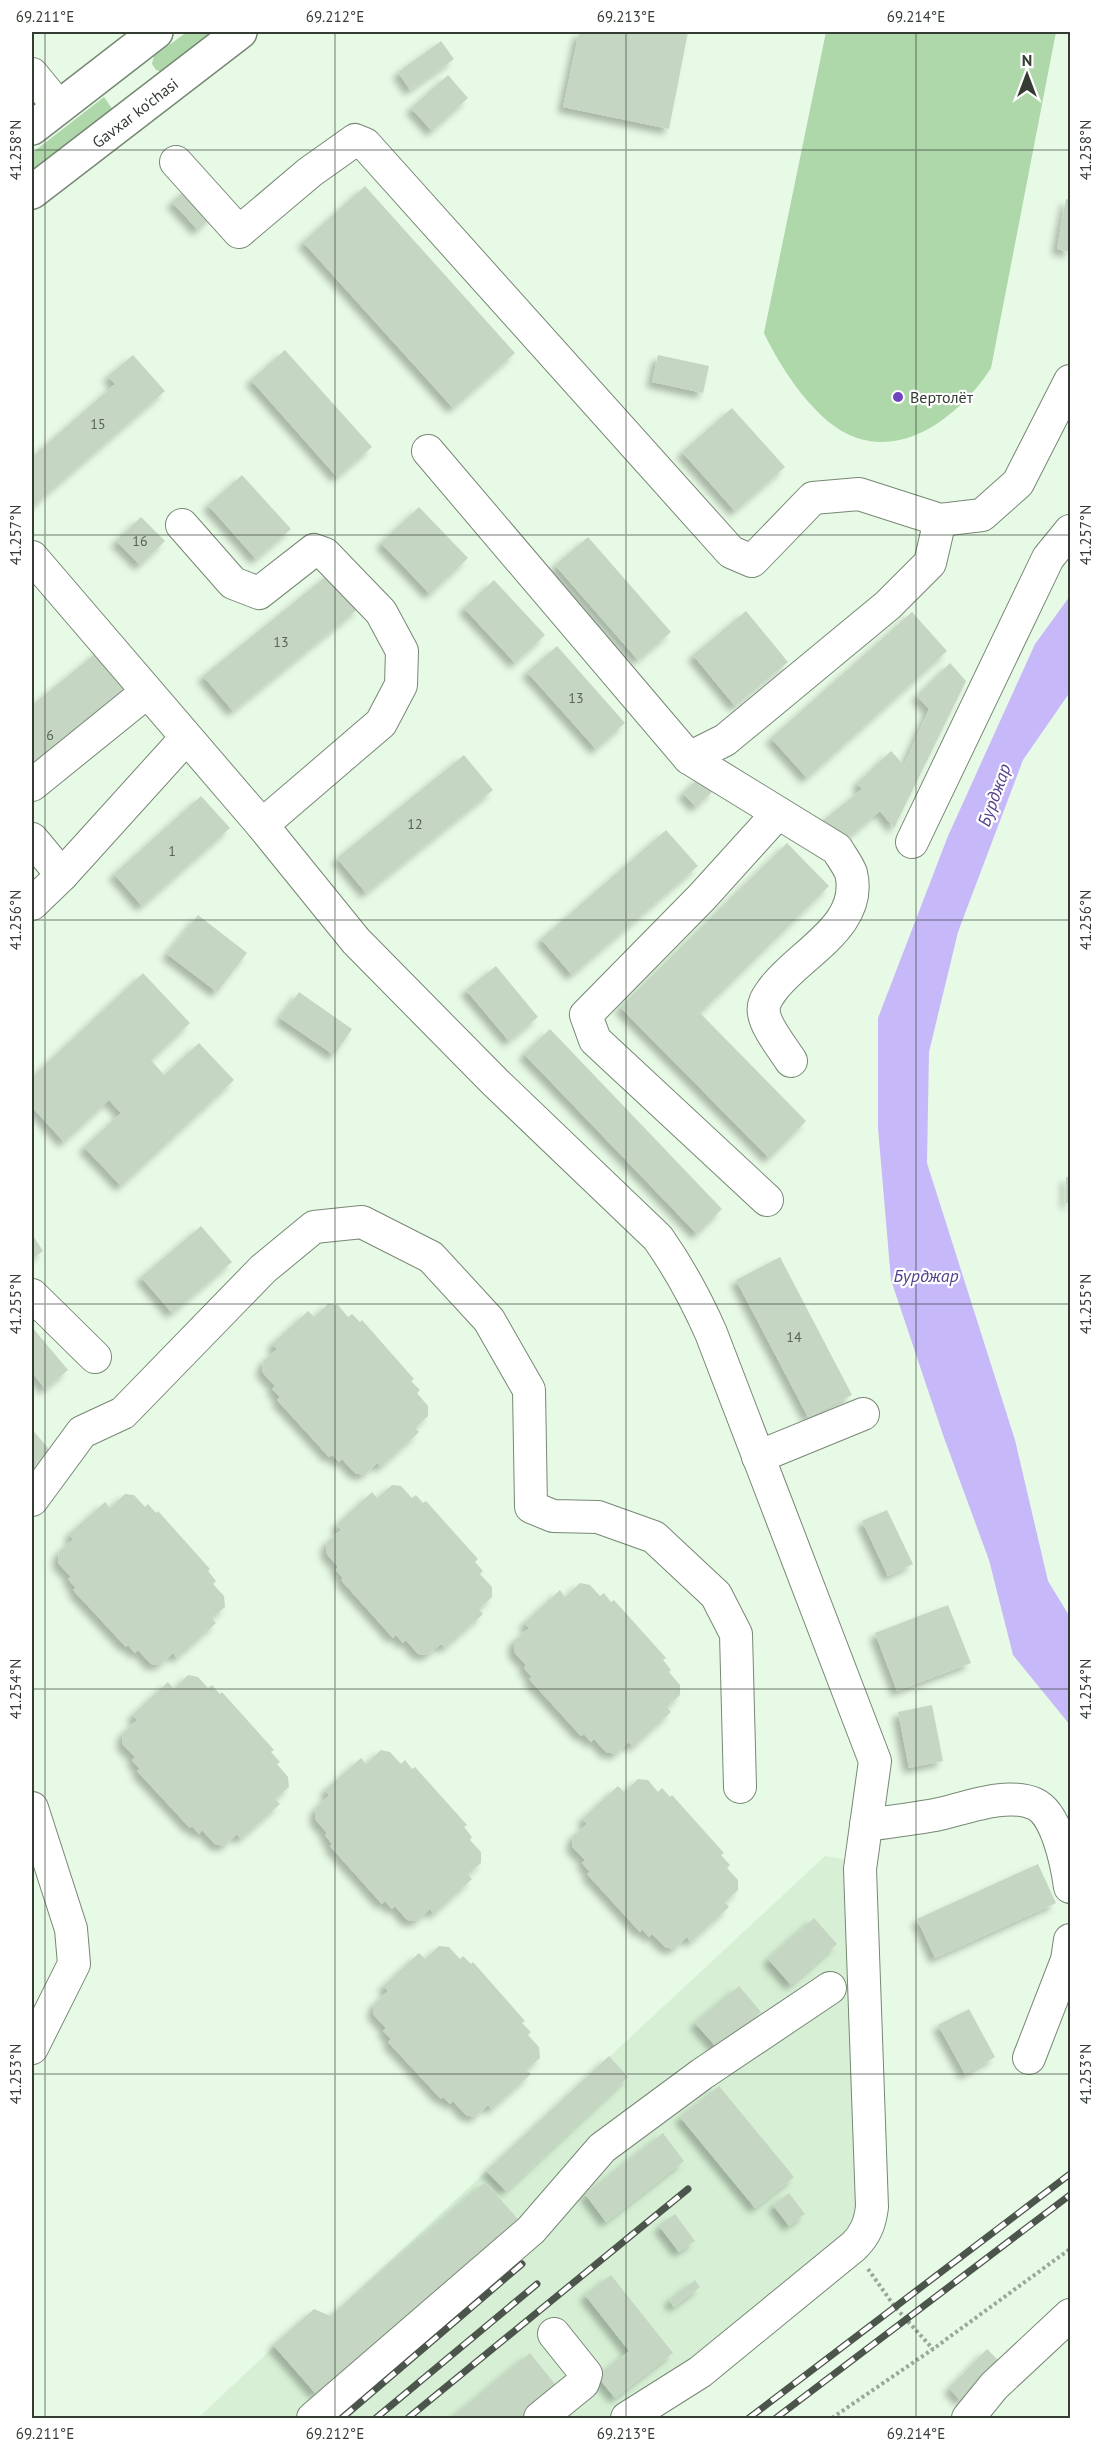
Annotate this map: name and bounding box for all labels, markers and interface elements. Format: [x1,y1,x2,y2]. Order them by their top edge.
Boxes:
text: 69.211°E [16,7,74,26]
text: 69.212°E [306,7,364,26]
text: 69.213°E [597,7,655,26]
text: 69.214°E [887,7,945,26]
north arrow [997,45,1057,105]
text: N [1022,50,1032,70]
street label: Gavxar ko'chasi [88,73,182,152]
text: 41.258°N [6,120,25,180]
text: 41.258°N [1076,120,1095,180]
place label: Вертолёт [910,387,974,407]
marker: Вертолёт [891,390,905,404]
house number: 15 [90,415,106,433]
text: 41.257°N [6,505,25,565]
text: 41.257°N [1076,505,1095,565]
house number: 16 [132,532,148,550]
house number: 13 [273,633,289,651]
house number: 13 [568,689,584,707]
house number: 6 [46,726,54,744]
water label: Бурджар [972,760,1016,830]
house number: 12 [407,815,423,833]
house number: 1 [168,842,176,860]
text: 41.256°N [6,890,25,950]
text: 41.256°N [1076,890,1095,950]
water label: Бурджар [893,1264,959,1287]
text: 41.255°N [6,1274,25,1334]
text: 41.255°N [1076,1274,1095,1334]
house number: 14 [786,1328,802,1346]
text: 41.254°N [6,1659,25,1719]
text: 41.254°N [1076,1659,1095,1719]
text: 41.253°N [6,2044,25,2104]
text: 41.253°N [1076,2044,1095,2104]
text: 69.211°E [16,2424,74,2443]
text: 69.212°E [306,2424,364,2443]
text: 69.213°E [597,2424,655,2443]
text: 69.214°E [887,2424,945,2443]

